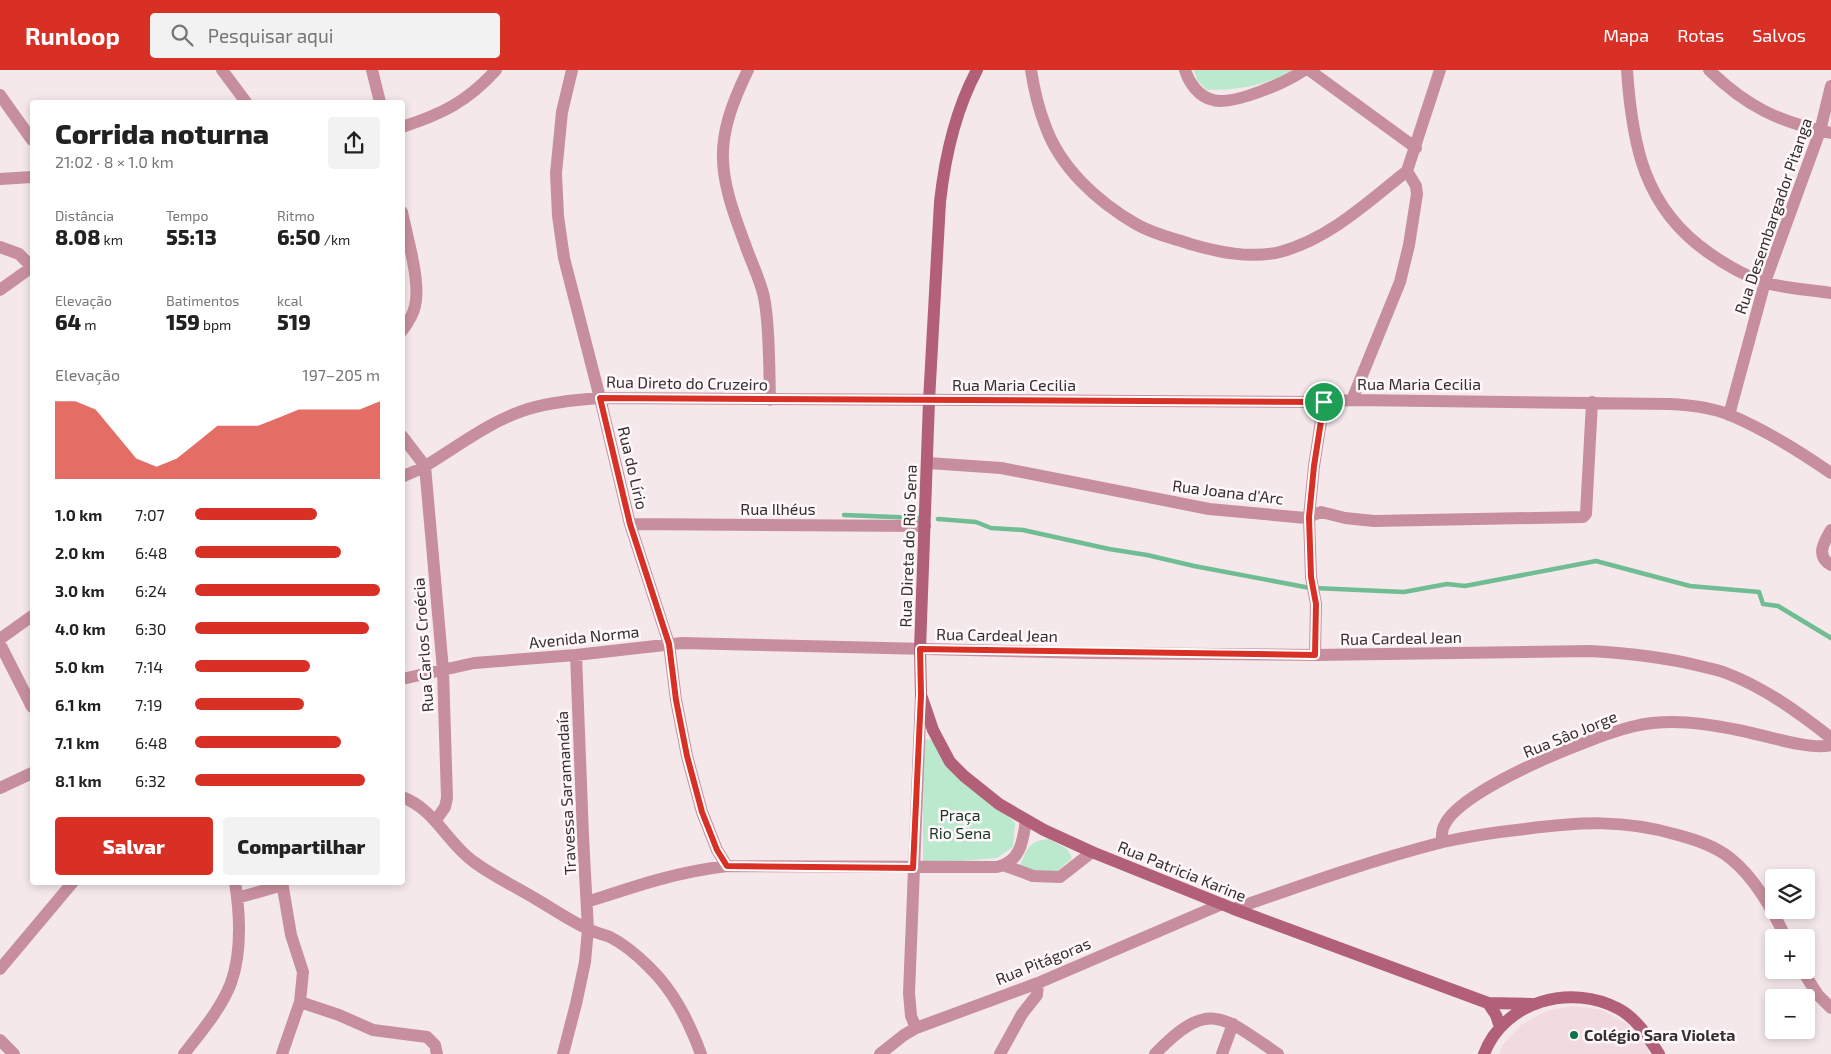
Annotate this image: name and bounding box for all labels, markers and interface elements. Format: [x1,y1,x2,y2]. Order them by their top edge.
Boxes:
search box [150,13,500,58]
text: Runloop [25,21,120,50]
icon: search [168,21,196,49]
text: Pesquisar aqui [208,24,333,47]
text: Mapa [1603,24,1649,46]
text: Rotas [1677,24,1724,46]
text: Salvos [1752,24,1806,46]
street label: Rua Desembargador Pitanga [1730,115,1815,316]
text: Corrida noturna [55,116,269,150]
button: share [328,117,380,169]
text: 21:02 · 8 × 1.0 km [55,152,174,171]
text: Distância [55,207,114,224]
text: Tempo [166,207,208,224]
text: Ritmo [277,207,315,224]
text: 8.08 [55,224,100,249]
text: 55:13 [166,224,217,249]
text: 6:50 [277,224,321,249]
text: km [100,231,123,248]
text: /km [321,231,350,248]
text: Elevação [55,292,112,309]
text: Batimentos [166,292,240,309]
text: kcal [277,292,303,309]
text: 64 [55,309,81,334]
text: 159 [166,309,200,334]
text: 519 [277,309,311,334]
text: m [81,316,97,333]
text: bpm [200,316,231,333]
text: Elevação [55,365,120,384]
text: 197–205 m [302,365,380,384]
street label: Rua Direto do Cruzeiro [606,372,768,393]
street label: Rua Maria Cecilia [1357,374,1481,393]
street label: Rua Maria Cecilia [952,375,1076,394]
pin [1303,381,1345,423]
icon: arrive [1310,388,1338,416]
street label: Rua do Lírio [615,424,652,511]
street label: Rua Direta do Rio Sena [895,464,920,628]
street label: Rua Joana d'Arc [1171,475,1285,508]
street label: Rua Ilhéus [740,499,816,518]
text: 1.0 km [55,505,102,524]
text: 7:07 [135,505,165,524]
text: 2.0 km [55,543,105,562]
text: 6:48 [135,543,167,562]
street label: Rua Carlos Croécia [408,577,437,713]
text: 3.0 km [55,581,105,600]
text: 6:24 [135,581,167,600]
text: 4.0 km [55,619,106,638]
text: 6:30 [135,619,166,638]
street label: Avenida Norma [528,621,640,652]
street label: Rua Cardeal Jean [936,624,1058,645]
street label: Rua Cardeal Jean [1340,627,1462,648]
text: 5.0 km [55,657,104,676]
text: 7:14 [135,657,163,676]
text: 6.1 km [55,695,101,714]
text: 7:19 [135,695,163,714]
street label: Rua Sâo Jorge [1520,706,1620,761]
street label: Travessa Saramandaía [552,710,579,876]
text: 7.1 km [55,733,99,752]
text: 6:48 [135,733,167,752]
text: 8.1 km [55,771,102,790]
text: 6:32 [135,771,166,790]
park label: Praça Rio Sena [929,805,991,842]
button: Salvar [55,817,213,875]
button: Compartilhar [223,817,380,875]
street label: Rua Patricia Karine [1115,836,1249,905]
map controls [1765,869,1815,1039]
button: layers [1765,869,1815,919]
button: + [1765,929,1815,979]
street label: Rua Pitágoras [992,933,1093,988]
button: − [1765,989,1815,1039]
place label: Colégio Sara Violeta [1584,1025,1735,1044]
marker: Colégio Sara Violeta [1568,1029,1580,1041]

